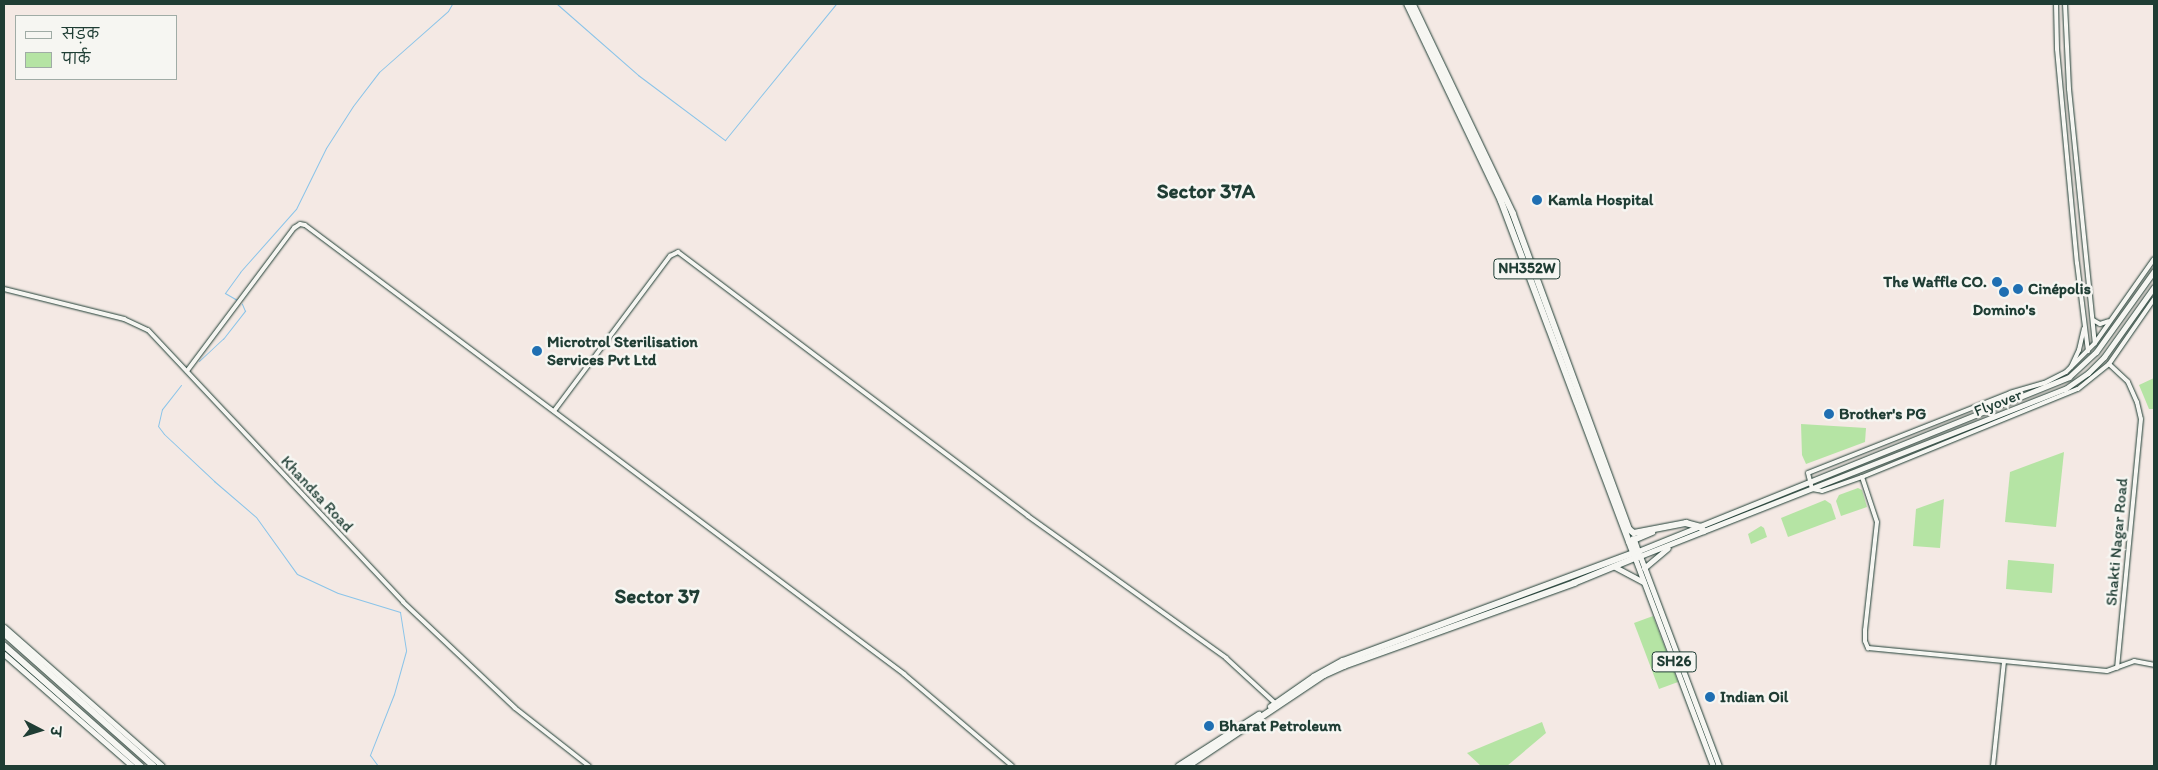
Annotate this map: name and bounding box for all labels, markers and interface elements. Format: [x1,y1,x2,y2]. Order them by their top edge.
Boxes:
legend [15,15,178,80]
text: सड़क [62,25,99,43]
text: पार्क [62,50,90,68]
district label: Sector 37A [1157,178,1255,204]
place label: Kamla Hospital [1548,190,1653,210]
marker: Kamla Hospital [1530,193,1544,207]
road number: NH352W [1493,256,1561,282]
place label: The Waffle CO. [1884,272,1987,292]
marker: The Waffle CO. [1991,276,2003,288]
place label: Cinépolis [2028,279,2091,299]
marker: Cinépolis [2012,283,2024,295]
marker: Domino's [1998,286,2010,298]
place label: Domino's [1972,300,2036,320]
place label: Microtrol Sterilisation Services Pvt Ltd [547,332,698,370]
marker: Microtrol Sterilisation Services Pvt Ltd [531,345,543,357]
street label: Flyover [1971,385,2025,421]
place label: Brother's PG [1839,404,1926,424]
marker: Brother's PG [1823,408,1835,420]
street label: Khandsa Road [277,452,357,536]
street label: Shakti Nagar Road [2102,478,2132,606]
district label: Sector 37 [614,583,700,609]
road number: SH26 [1652,650,1696,674]
place label: Indian Oil [1720,687,1788,707]
marker: Indian Oil [1704,691,1716,703]
north arrow [15,705,65,755]
place label: Bharat Petroleum [1219,716,1341,736]
marker: Bharat Petroleum [1203,720,1215,732]
text: उ [47,726,64,737]

